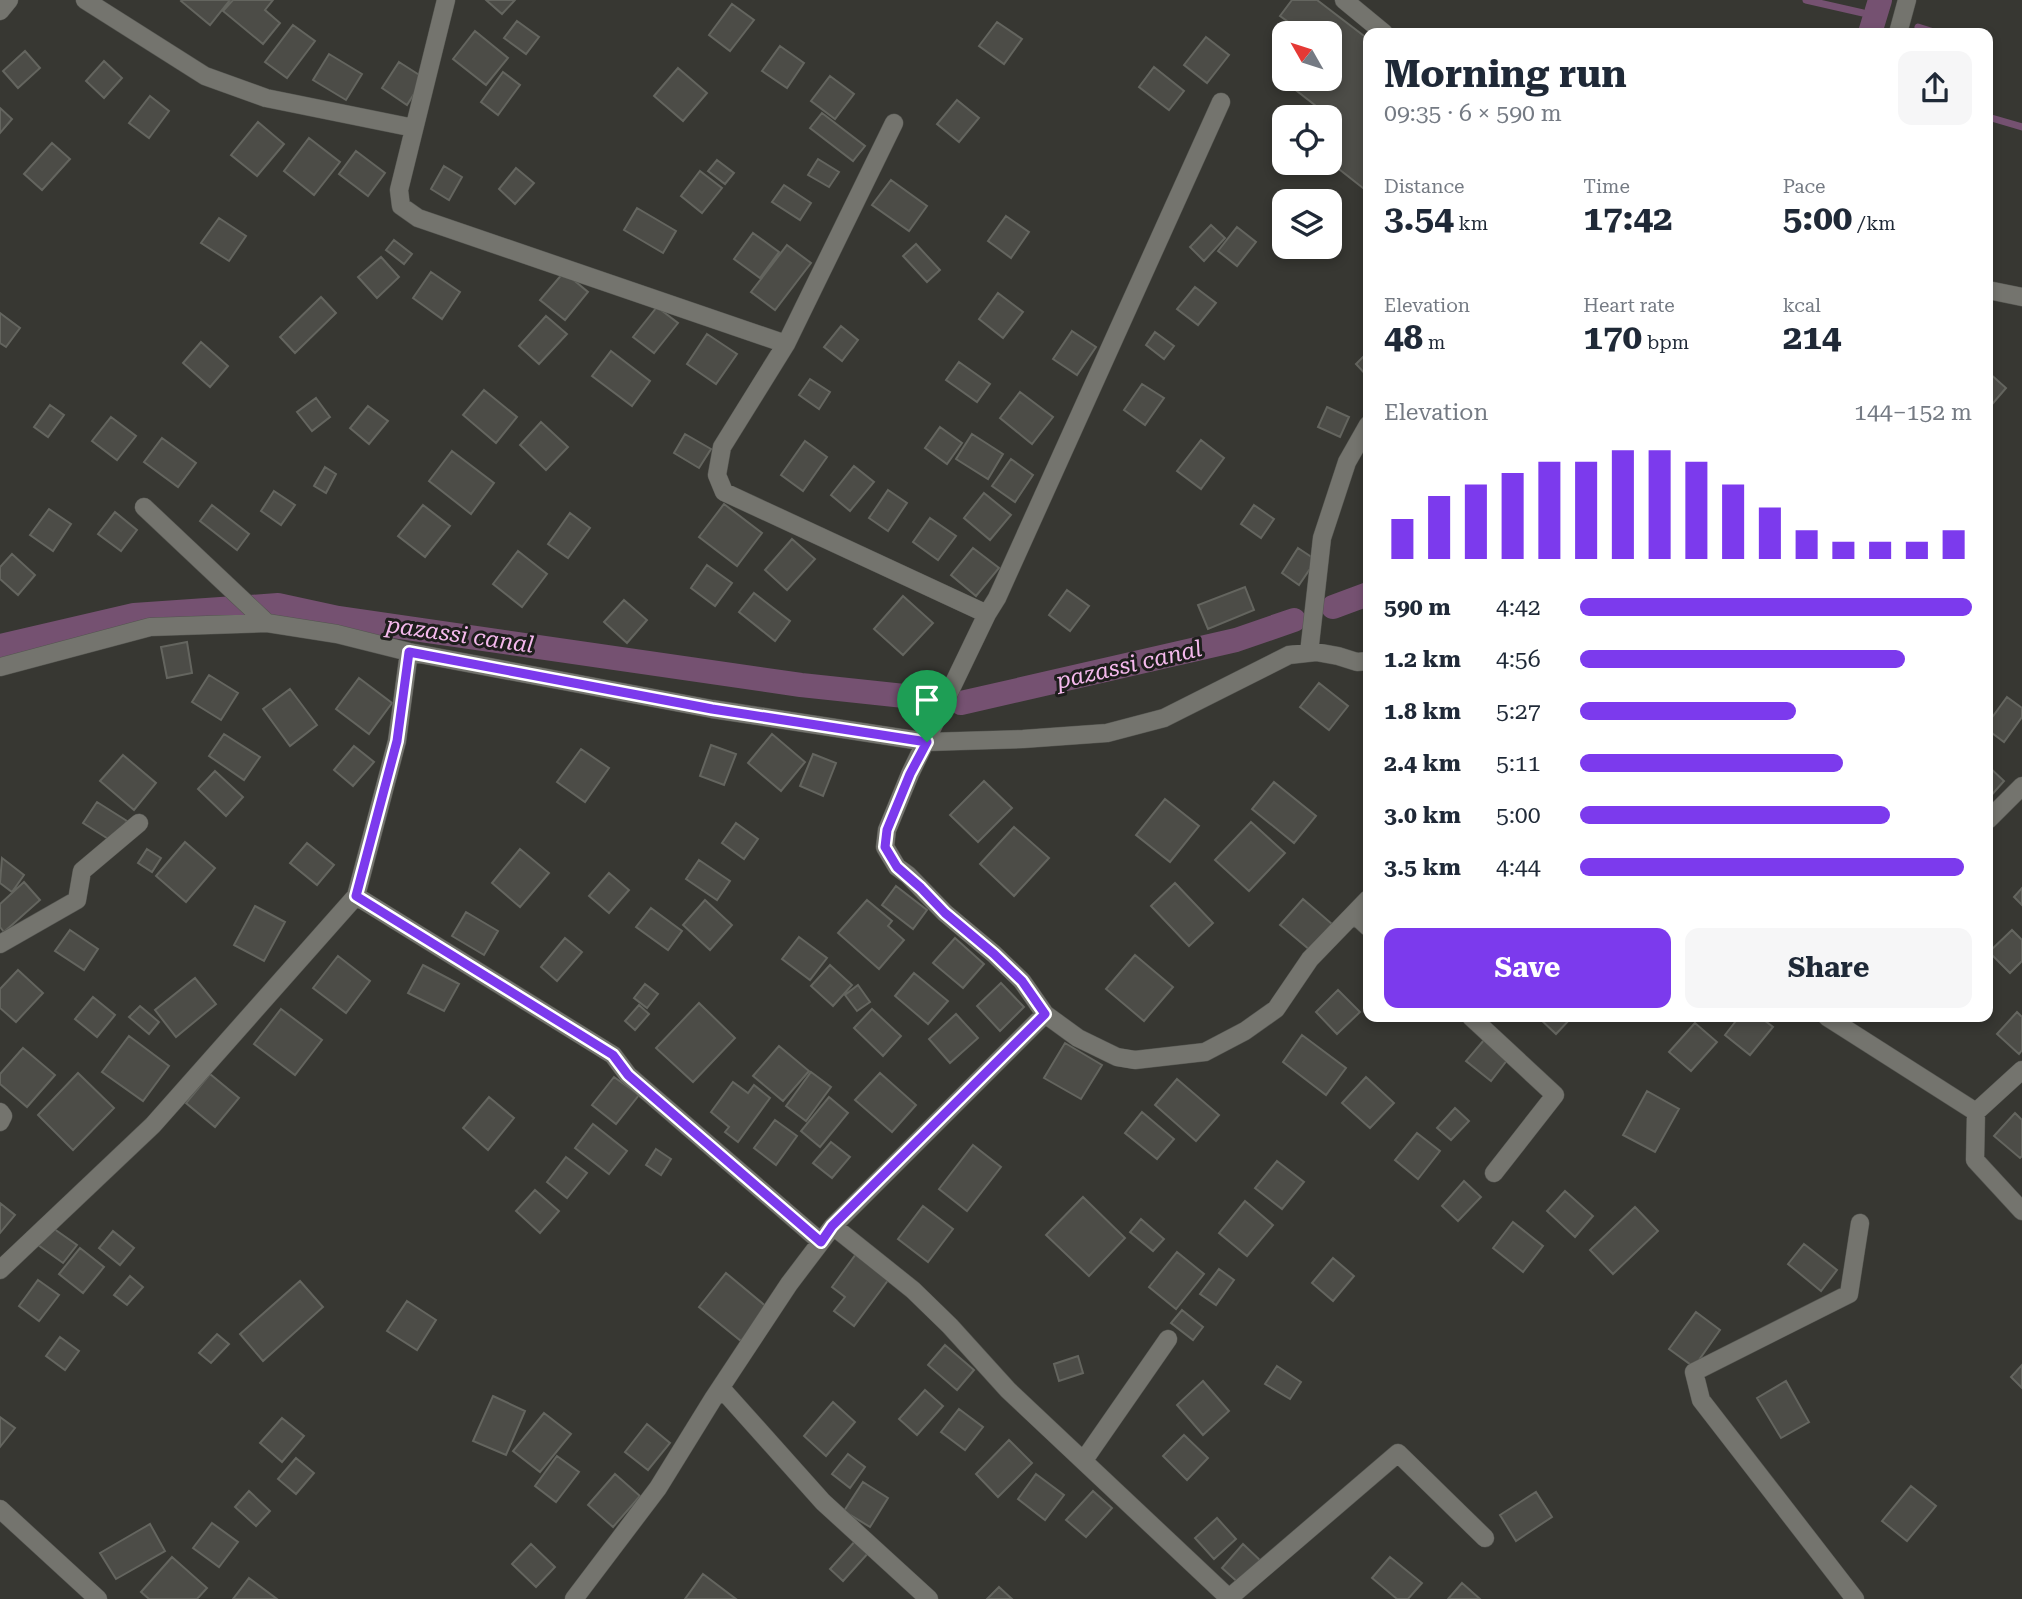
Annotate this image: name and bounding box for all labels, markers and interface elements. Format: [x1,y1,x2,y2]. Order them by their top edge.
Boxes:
north arrow [1272,21,1342,91]
map controls [1272,21,1342,259]
button: share [1898,51,1972,125]
text: Morning run [1384,52,1627,96]
text: 09:35 · 6 × 590 m [1384,100,1562,127]
button: locate [1272,105,1342,175]
text: Distance [1384,175,1464,198]
text: Time [1583,175,1630,198]
text: Pace [1783,175,1826,198]
button: layers [1272,189,1342,259]
text: 3.54 [1384,198,1454,239]
text: 17:42 [1583,198,1673,239]
text: 5:00 [1783,198,1852,239]
text: km [1454,212,1488,235]
text: /km [1852,212,1896,235]
text: Elevation [1384,294,1470,317]
text: Heart rate [1583,294,1675,317]
text: kcal [1783,294,1821,317]
text: 48 [1384,317,1423,358]
text: 170 [1583,317,1642,358]
text: 214 [1783,317,1841,358]
text: m [1423,331,1445,354]
text: bpm [1642,331,1689,354]
text: Elevation [1384,399,1488,426]
text: 144–152 m [1854,399,1972,426]
text: 590 m [1384,594,1451,621]
text: 4:42 [1496,594,1541,621]
water label: pazassi canal [382,611,536,659]
water label: pazassi canal [1051,635,1205,695]
text: 1.2 km [1384,646,1461,673]
text: 4:56 [1496,646,1541,673]
pin [897,670,957,742]
icon: arrive [908,681,946,719]
text: 1.8 km [1384,698,1461,725]
text: 5:27 [1496,698,1541,725]
text: 2.4 km [1384,750,1461,777]
text: 5:11 [1496,750,1541,777]
text: 3.0 km [1384,802,1461,829]
text: 5:00 [1496,802,1541,829]
text: 3.5 km [1384,854,1461,881]
text: 4:44 [1496,854,1541,881]
button: Save [1384,928,1671,1008]
button: Share [1685,928,1972,1008]

